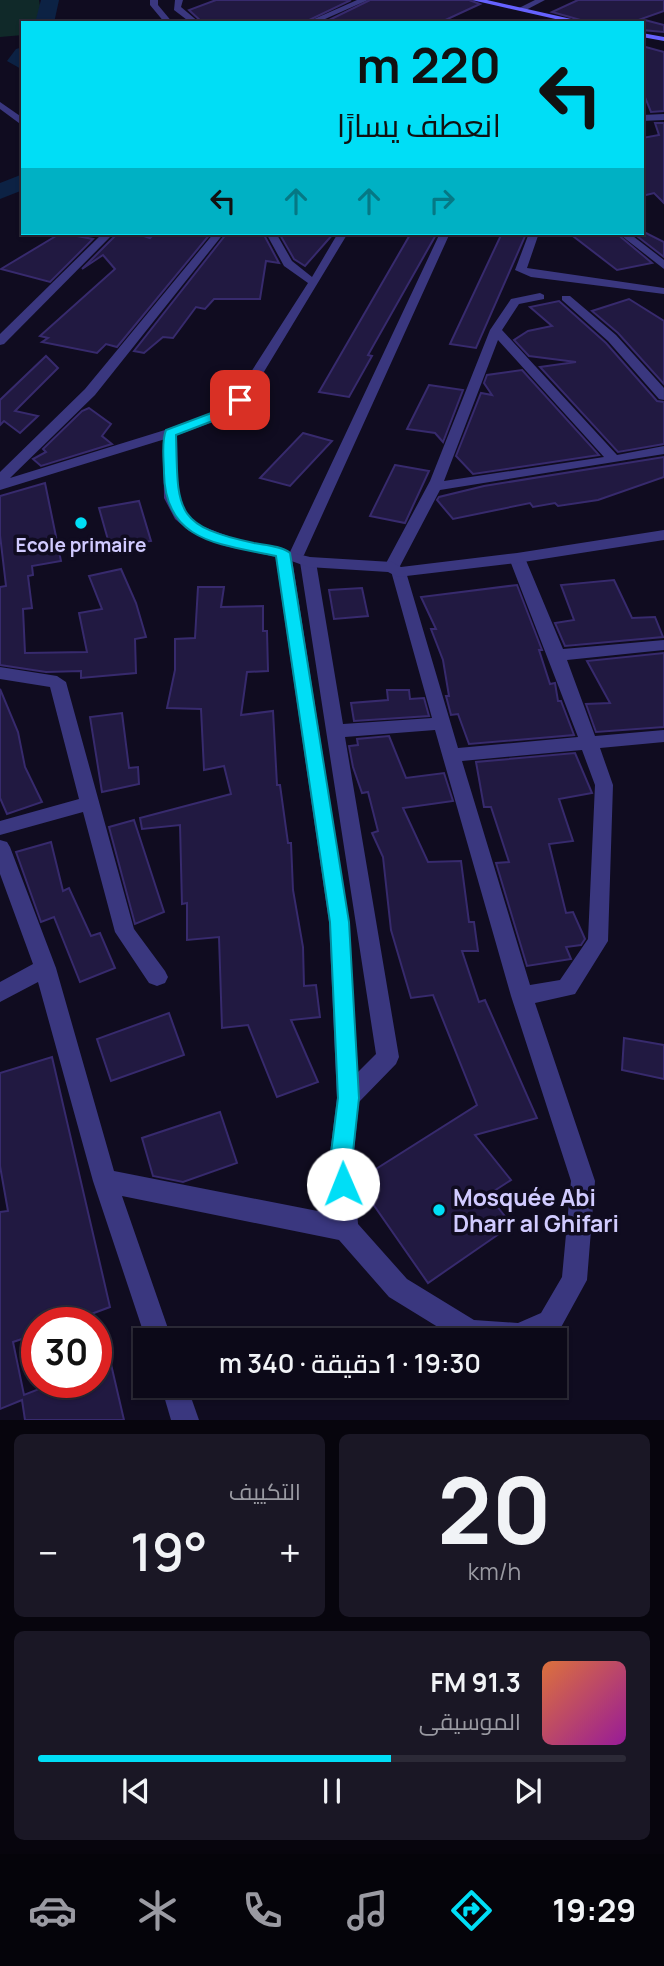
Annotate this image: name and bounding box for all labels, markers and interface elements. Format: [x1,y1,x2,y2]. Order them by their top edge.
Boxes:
text: 220 m [357,31,501,98]
icon: left [525,49,616,140]
text: انعطف يسارًا [337,103,501,147]
icon: left [204,182,242,220]
icon: ahead [277,182,315,220]
icon: ahead [350,182,388,220]
icon: right [423,182,461,220]
pin [210,370,270,430]
icon: arrive [221,381,259,419]
marker: Ecole primaire [73,515,89,531]
place label: Ecole primaire [16,532,146,558]
position arrow [306,1147,380,1221]
place label: Mosquée Abi Dharr al Ghifari [453,1181,619,1239]
marker: Mosquée Abi Dharr al Ghifari [431,1202,447,1218]
speed limit sign: 30 [21,1307,112,1398]
text: 19:30 · 1 دقيقة · 340 m [219,1345,481,1381]
text: 20 [437,1447,552,1571]
text: التكييف [229,1475,301,1507]
text: 19° [130,1516,208,1587]
text: − [38,1526,59,1578]
text: + [279,1526,301,1578]
text: km/h [468,1555,521,1587]
text: 91.3 FM [430,1664,521,1700]
text: الموسيقى [419,1705,521,1737]
icon: previous [117,1772,155,1810]
icon: pause [313,1772,351,1810]
icon: next [509,1772,547,1810]
icon: car [28,1886,77,1935]
icon: climate [133,1886,182,1935]
icon: phone [238,1886,287,1935]
icon: music [343,1886,392,1935]
icon: directions [447,1886,496,1935]
text: 19:29 [552,1888,636,1932]

